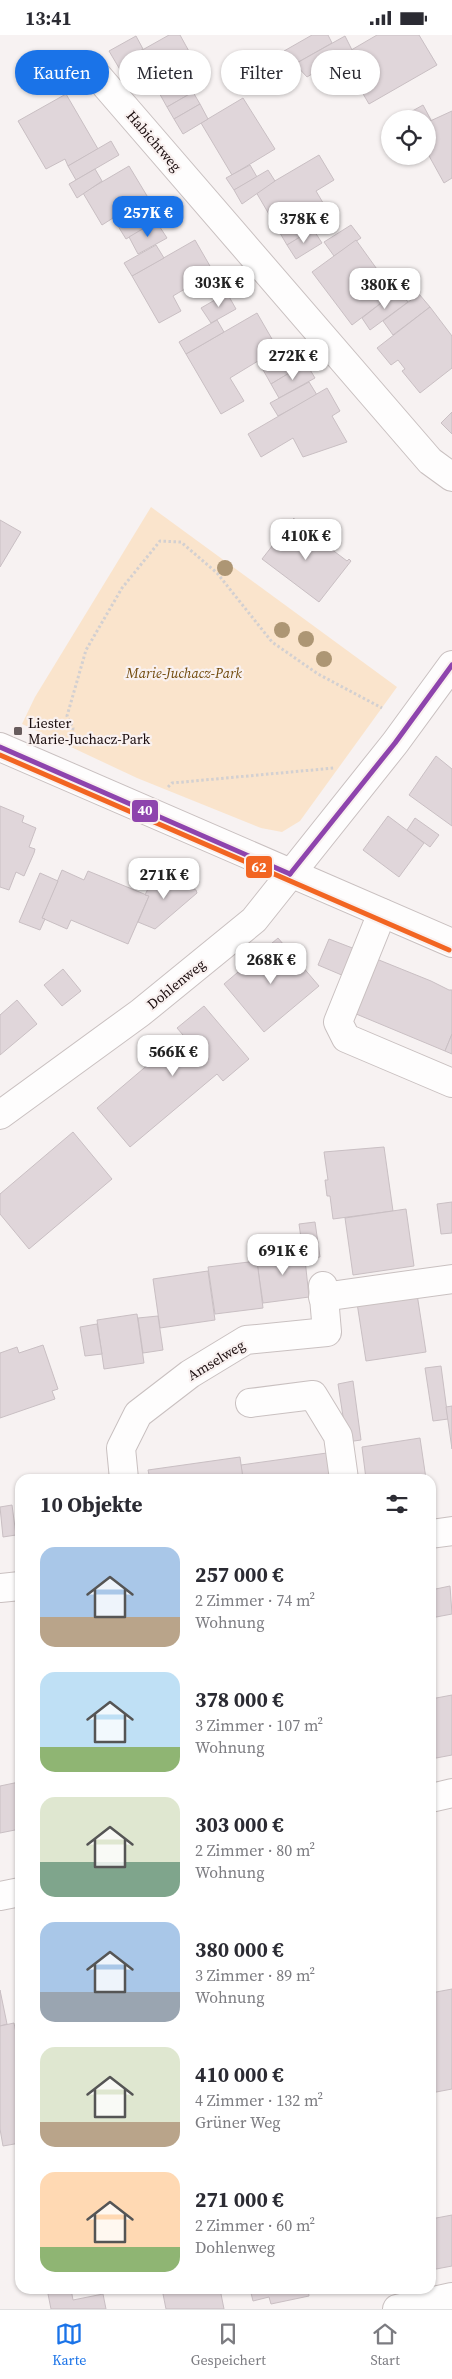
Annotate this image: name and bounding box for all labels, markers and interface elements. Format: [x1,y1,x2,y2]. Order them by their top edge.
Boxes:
text: 13:41 [25,5,72,31]
chip: Kaufen [15,50,109,95]
chip: Mieten [119,50,211,95]
chip: Filter [221,50,301,95]
chip: Neu [311,50,380,95]
street label: Habichtweg [122,106,186,176]
map controls [381,110,436,165]
button: locate [381,110,436,165]
pin: 257K € [107,195,189,238]
text: 257K € [123,201,173,223]
pin: 378K € [263,201,345,244]
text: 378K € [279,207,329,229]
pin: 303K € [178,265,260,308]
pin: 380K € [344,267,426,310]
text: 303K € [194,271,244,293]
text: 380K € [360,273,410,295]
pin: 272K € [252,339,334,381]
text: 272K € [268,344,318,366]
pin: 410K € [265,519,347,561]
text: 410K € [281,524,331,546]
park label: Marie-Juchacz-Park [125,663,242,683]
place label: Liester Marie-Juchacz-Park [28,713,151,749]
marker: Liester Marie-Juchacz-Park [12,725,24,737]
line badge: 40 [131,799,159,823]
text: 40 [137,800,153,820]
line badge: 62 [245,855,273,879]
pin: 271K € [123,857,205,900]
text: 62 [251,857,267,877]
text: 271K € [139,863,189,885]
pin: 268K € [230,943,312,985]
text: 268K € [246,948,296,970]
street label: Dohlenweg [142,954,210,1014]
pin: 566K € [132,1035,214,1077]
text: 566K € [148,1040,198,1062]
pin: 691K € [242,1233,324,1276]
text: 691K € [258,1239,308,1261]
street label: Amselweg [183,1335,249,1385]
text: 10 Objekte [40,1490,142,1519]
icon: filters [383,1490,411,1518]
text: 257 000 € [195,1560,284,1589]
icon: home [80,1567,140,1627]
text: 2 Zimmer · 74 m² [195,1589,315,1611]
text: Wohnung [195,1611,264,1633]
text: 378 000 € [195,1685,284,1714]
icon: home [80,1692,140,1752]
text: 3 Zimmer · 107 m² [195,1714,323,1736]
text: Wohnung [195,1736,264,1758]
text: 303 000 € [195,1810,284,1839]
icon: home [80,1817,140,1877]
text: 2 Zimmer · 80 m² [195,1839,315,1861]
text: Wohnung [195,1861,264,1883]
text: 380 000 € [195,1935,284,1964]
icon: home [80,1942,140,2002]
text: 3 Zimmer · 89 m² [195,1964,315,1986]
text: Wohnung [195,1986,264,2008]
text: 410 000 € [195,2060,284,2089]
icon: home [80,2067,140,2127]
text: 4 Zimmer · 132 m² [195,2089,323,2111]
text: Grüner Weg [195,2111,281,2133]
text: 271 000 € [195,2185,284,2214]
icon: home [80,2192,140,2252]
text: 2 Zimmer · 60 m² [195,2214,315,2236]
text: Dohlenweg [195,2236,275,2258]
tab: Karte [52,2320,86,2370]
tab: Gespeichert [191,2320,266,2370]
tab: Start [370,2320,400,2370]

